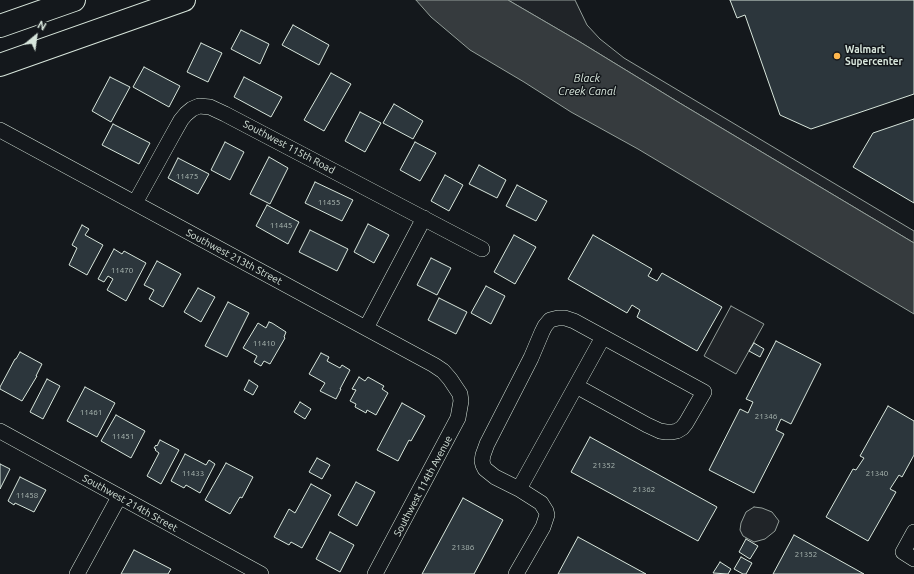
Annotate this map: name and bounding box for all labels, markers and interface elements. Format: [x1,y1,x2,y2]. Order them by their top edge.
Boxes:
north arrow [16,16,56,56]
text: N [35,18,48,33]
place label: Walmart Supercenter [845,44,903,68]
marker: Walmart Supercenter [832,51,842,61]
water label: Black Creek Canal [558,71,616,97]
street label: Southwest 115th Road [241,118,337,176]
house number: 11475 [176,171,198,181]
house number: 11455 [318,197,340,207]
house number: 11445 [270,220,292,230]
street label: Southwest 213th Street [184,227,284,287]
house number: 11470 [111,265,133,275]
house number: 11410 [253,338,275,348]
house number: 11461 [80,407,102,417]
house number: 21346 [755,411,777,421]
house number: 11451 [112,431,134,441]
street label: Southwest 114th Avenue [391,433,455,539]
house number: 21352 [593,460,615,470]
house number: 11433 [182,468,204,478]
house number: 21340 [866,468,888,478]
street label: Southwest 214th Street [80,472,180,534]
house number: 21362 [633,484,655,494]
house number: 11458 [16,490,38,500]
house number: 21386 [452,542,474,552]
house number: 21352 [795,549,817,559]

